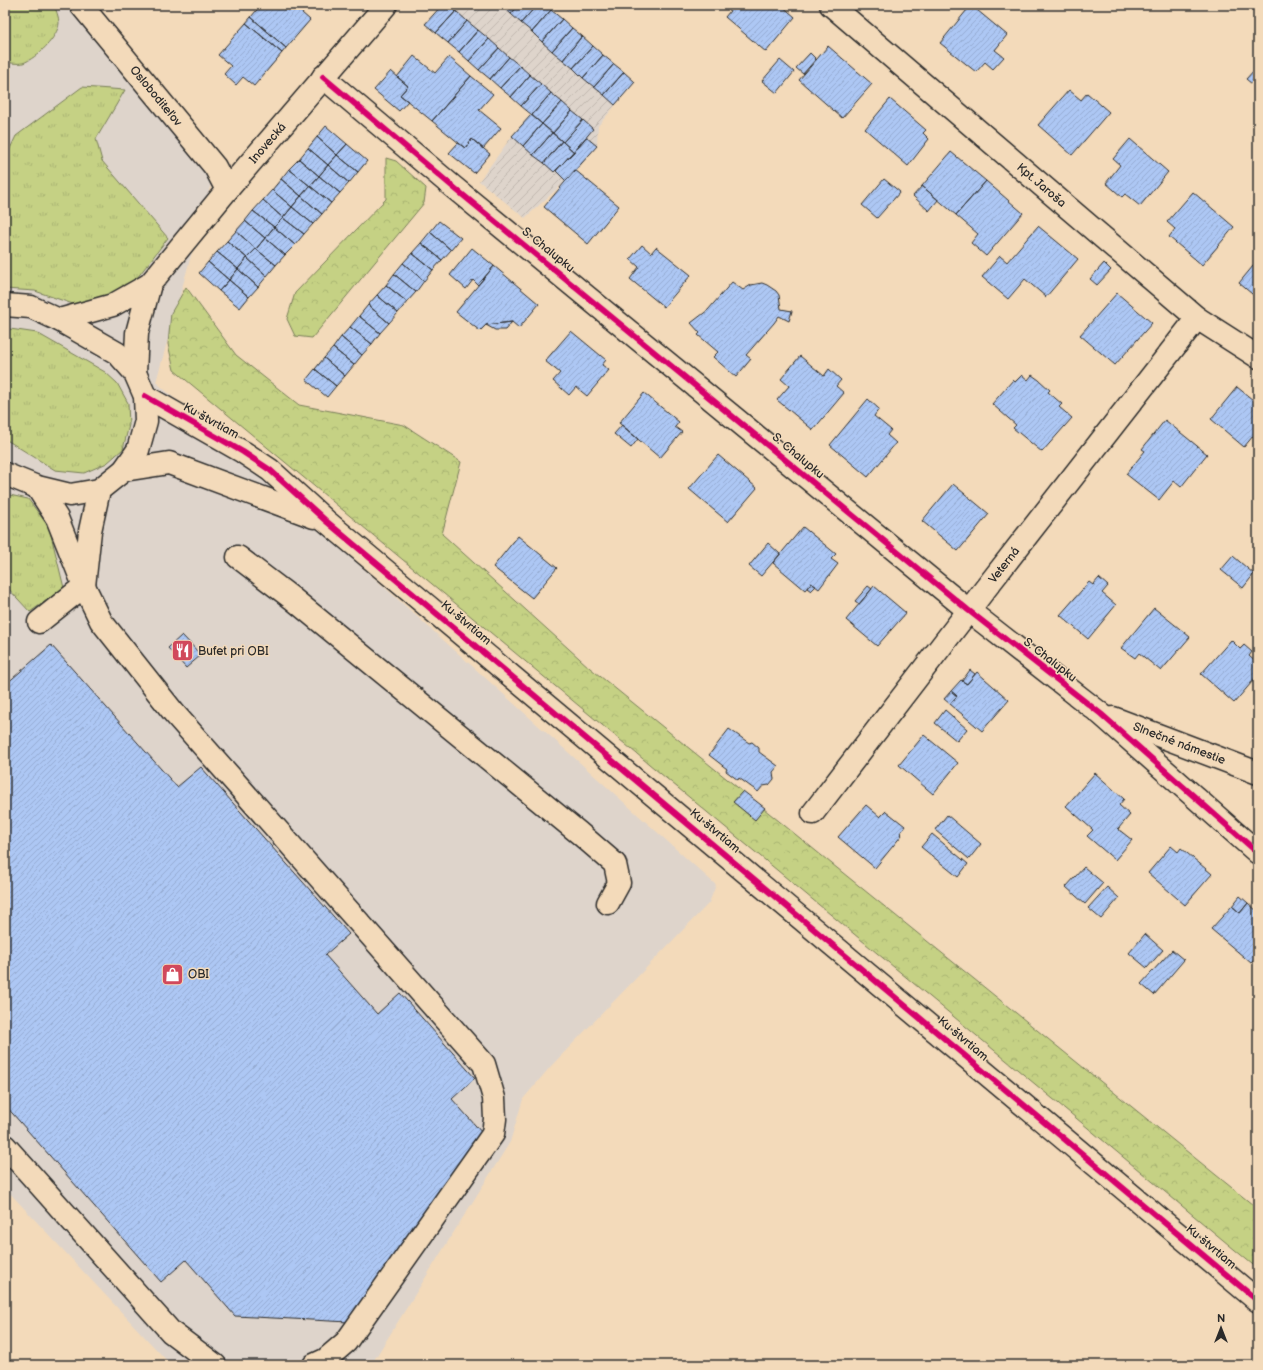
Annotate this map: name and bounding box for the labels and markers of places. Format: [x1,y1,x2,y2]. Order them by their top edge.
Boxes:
restaurant icon: Bufet pri OBI [170,638,196,664]
place label: Bufet pri OBI [198,644,269,659]
shop icon: OBI [160,961,186,987]
place label: OBI [188,967,209,982]

